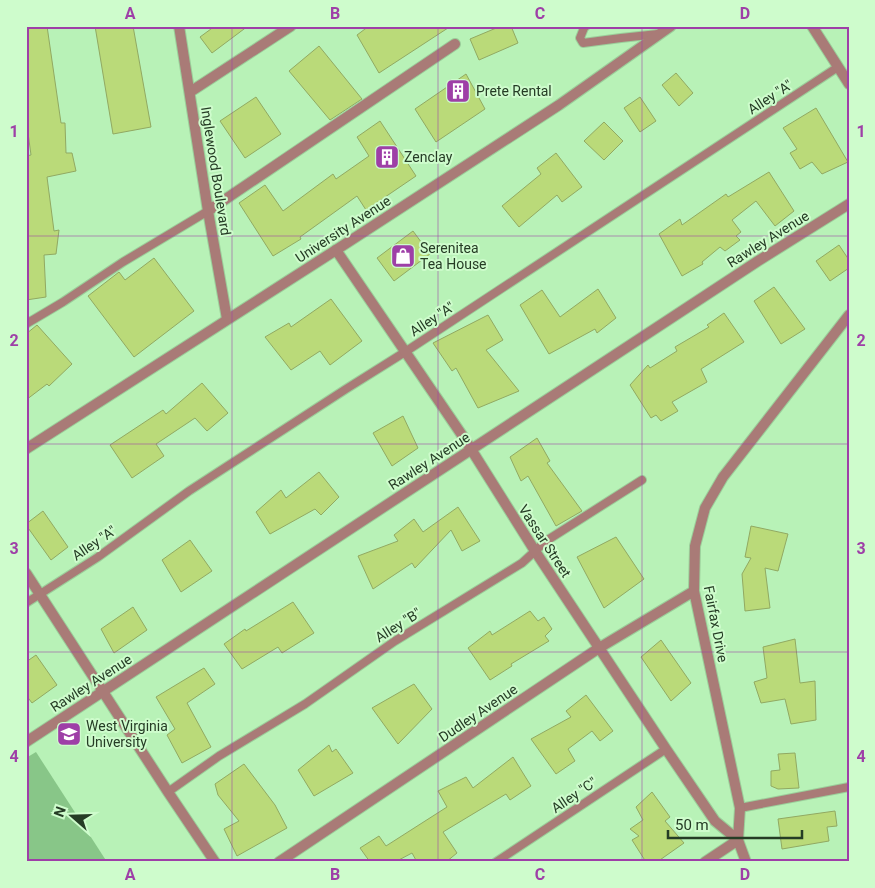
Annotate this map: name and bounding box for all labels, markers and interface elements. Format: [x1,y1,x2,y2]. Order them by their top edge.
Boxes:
text: A [125,4,136,23]
text: B [330,4,340,23]
text: C [535,4,545,23]
text: D [740,4,750,23]
street label: Alley "A" [745,77,795,117]
building icon: Prete Rental [445,78,471,104]
place label: Prete Rental [476,83,552,99]
street label: Inglewood Boulevard [198,106,234,236]
text: 1 [9,122,19,141]
text: 1 [856,122,866,141]
building icon: Zenclay [374,144,400,170]
place label: Zenclay [404,149,453,165]
street label: University Avenue [292,192,394,266]
street label: Rawley Avenue [724,207,812,271]
place label: Serenitea Tea House [420,240,487,272]
shop icon: Serenitea Tea House [390,243,416,269]
street label: Alley "A" [407,299,457,339]
text: 2 [9,331,19,350]
text: 2 [856,331,866,350]
street label: Rawley Avenue [385,429,473,493]
street label: Vassar Street [516,502,575,581]
street label: Alley "A" [69,522,119,564]
text: 3 [9,539,19,558]
text: 3 [856,539,866,558]
street label: Fairfax Drive [701,584,731,664]
street label: Alley "B" [372,605,424,645]
street label: Rawley Avenue [47,651,135,715]
street label: Dudley Avenue [436,681,520,745]
place label: West Virginia University [86,718,168,750]
school or university icon: West Virginia University [56,721,82,747]
text: 4 [9,747,19,766]
text: 4 [856,747,866,766]
street label: Alley "C" [548,774,600,816]
north arrow [48,790,98,840]
text: N [51,804,69,819]
scale bar [668,808,801,840]
text: 50 m [675,816,709,834]
text: A [125,865,136,884]
text: B [330,865,340,884]
text: C [535,865,545,884]
text: D [740,865,750,884]

